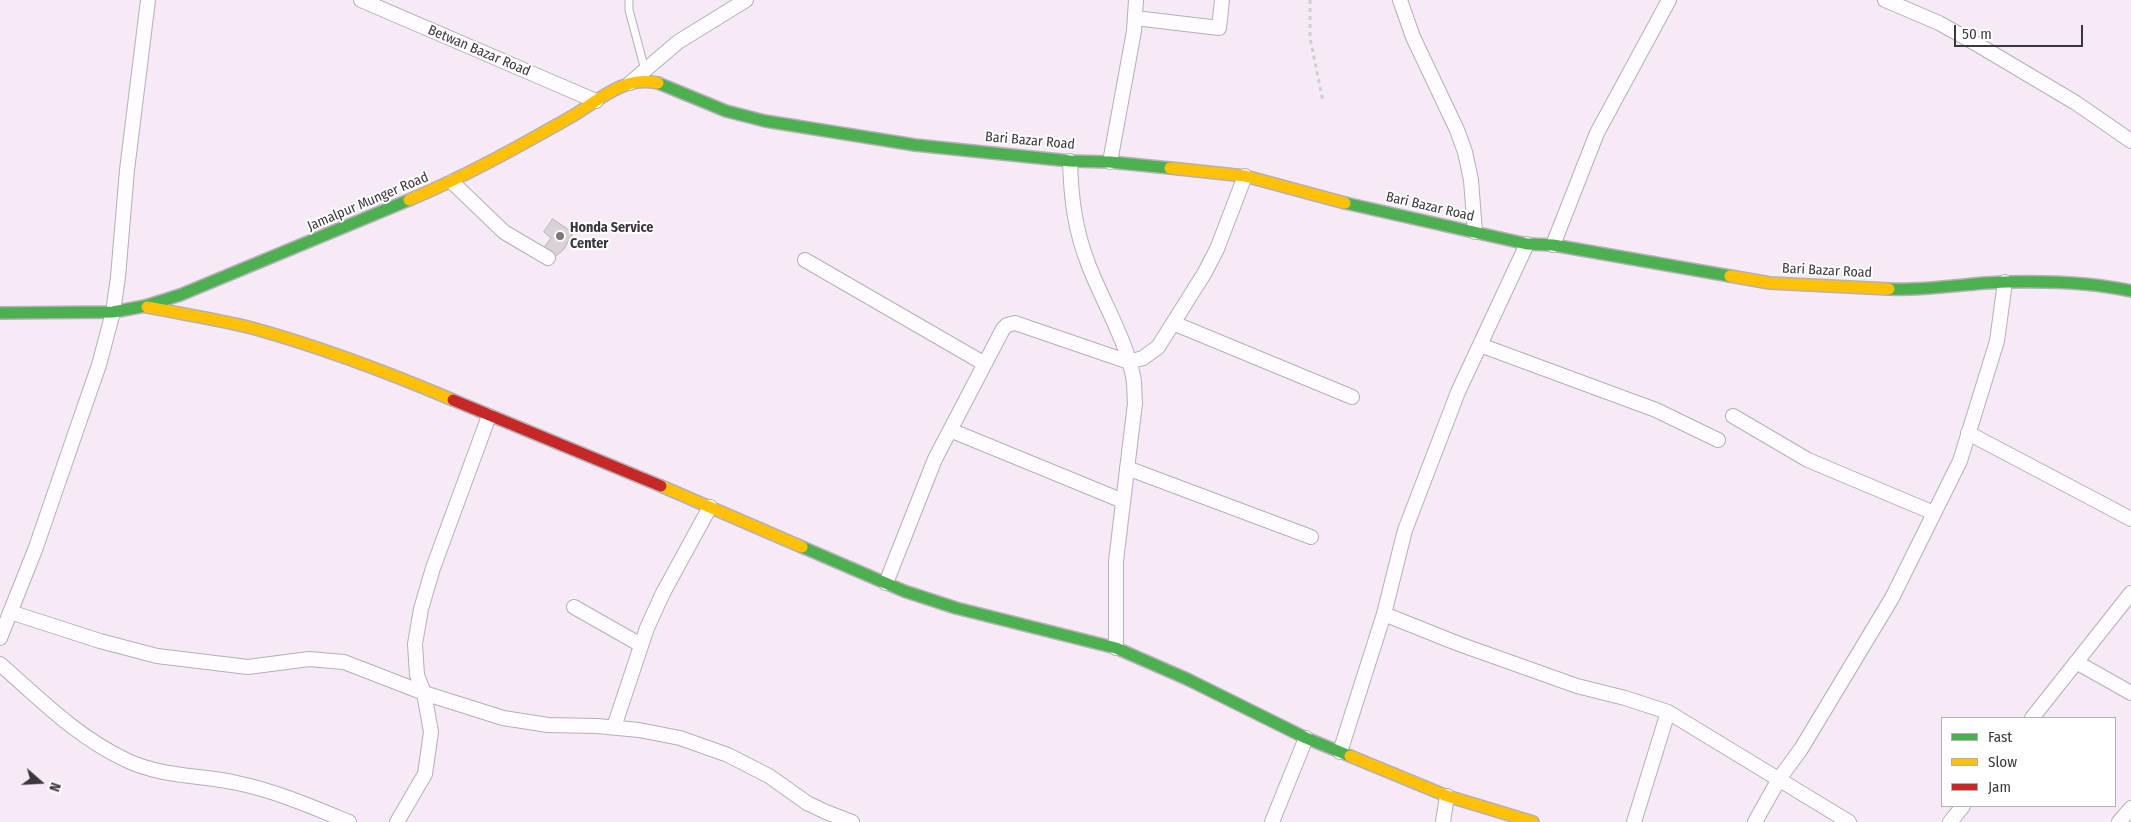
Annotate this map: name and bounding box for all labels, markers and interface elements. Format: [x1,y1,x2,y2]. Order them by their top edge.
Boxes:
scale bar [1956,15,2085,47]
street label: Betwan Bazar Road [425,22,533,80]
text: 50 m [1962,25,1992,43]
street label: Bari Bazar Road [984,129,1076,153]
street label: Jamalpur Munger Road [305,169,431,235]
street label: Bari Bazar Road [1384,189,1476,225]
place label: Honda Service Center [570,220,653,252]
marker: Honda Service Center [554,230,566,242]
street label: Bari Bazar Road [1782,260,1872,282]
legend [1941,717,2116,807]
text: Fast [1988,728,2012,746]
text: Slow [1988,753,2017,771]
north arrow [15,757,65,807]
text: Jam [1988,778,2011,796]
text: N [45,780,64,794]

